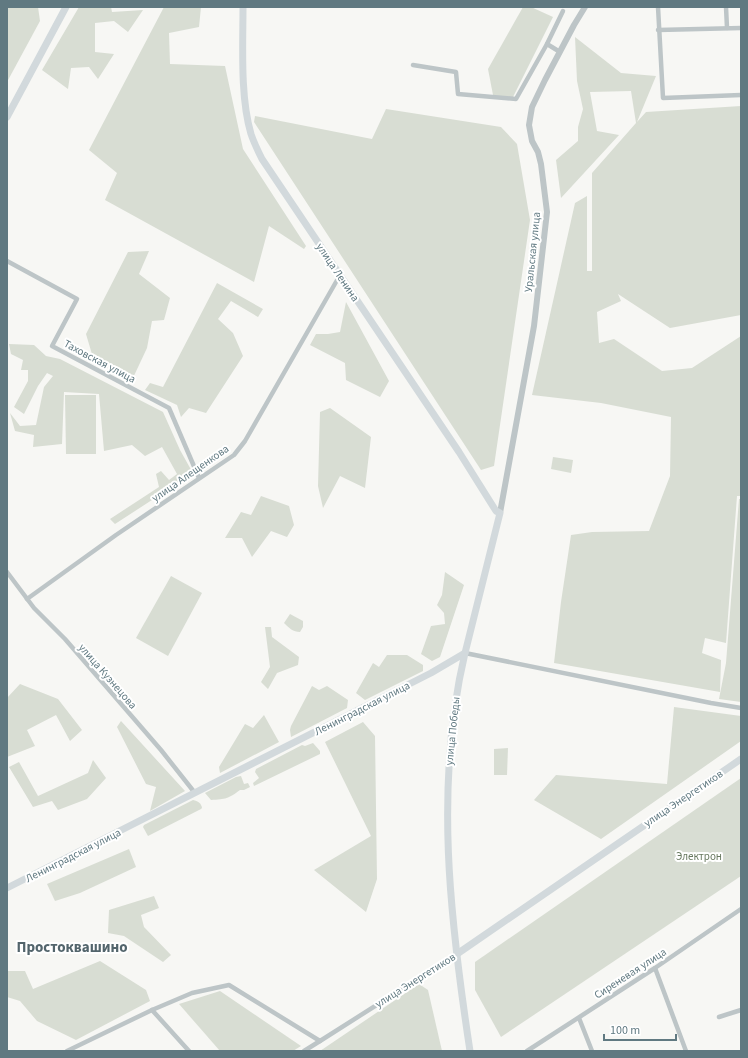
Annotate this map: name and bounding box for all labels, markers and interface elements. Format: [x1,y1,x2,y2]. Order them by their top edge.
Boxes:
street label: Уральская улица [521,211,544,293]
street label: улица Ленина [312,240,363,304]
street label: Таховская улица [61,336,138,387]
street label: улица Алещенкова [149,441,232,506]
street label: улица Кузнецова [75,640,140,712]
street label: Ленинградская улица [312,678,413,739]
street label: улица Победы [441,696,464,766]
street label: улица Энергетиков [641,766,726,831]
street label: Ленинградская улица [23,825,124,886]
park label: Электрон [676,849,722,864]
district label: Простоквашино [16,937,128,958]
street label: Сиреневая улица [591,944,669,1002]
street label: улица Энергетиков [372,949,459,1011]
scale bar [604,1016,676,1042]
text: 100 m [610,1022,640,1039]

